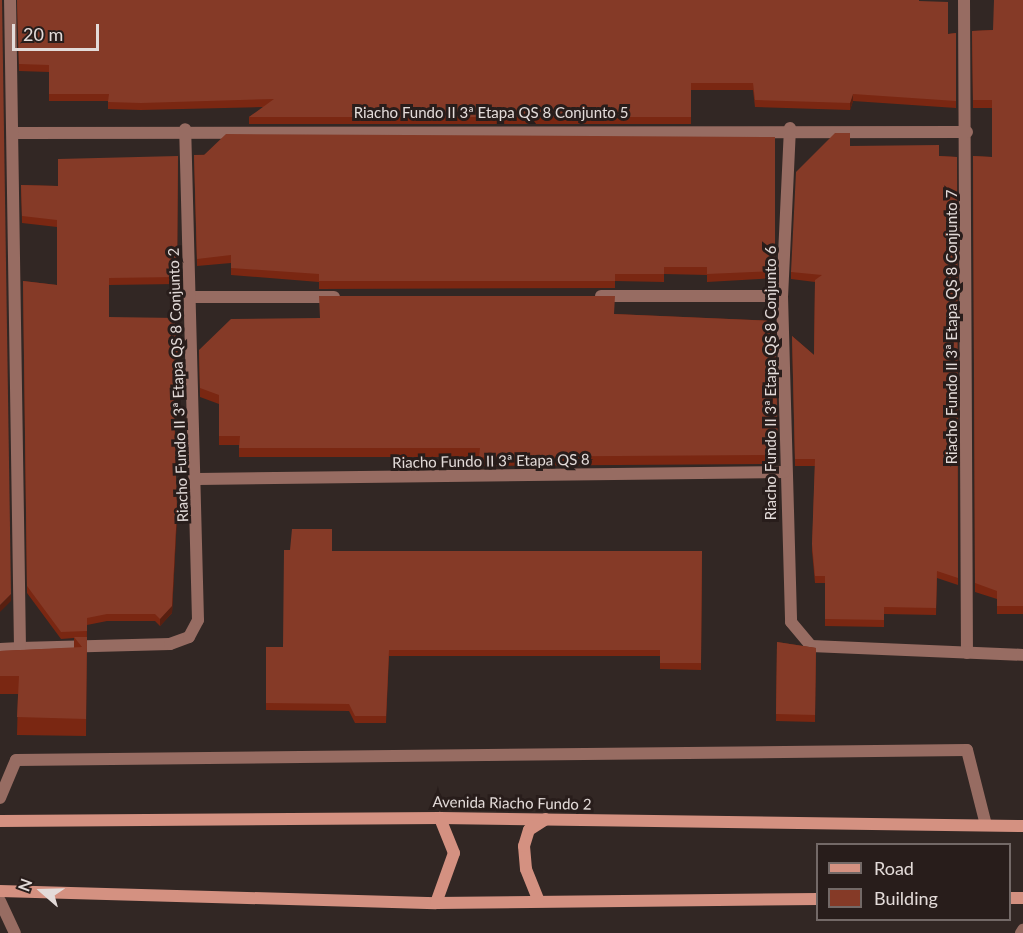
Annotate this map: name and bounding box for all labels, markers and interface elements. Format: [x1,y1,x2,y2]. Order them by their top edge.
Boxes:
scale bar [15,12,102,50]
text: 20 m [23,23,63,45]
street label: Riacho Fundo II 3ª Etapa QS 8 Conjunto 5 [354,104,628,122]
street label: Riacho Fundo II 3ª Etapa QS 8 Conjunto 7 [943,190,961,464]
street label: Riacho Fundo II 3ª Etapa QS 8 Conjunto 6 [762,246,780,520]
street label: Riacho Fundo II 3ª Etapa QS 8 Conjunto 2 [164,247,192,523]
street label: Riacho Fundo II 3ª Etapa QS 8 [392,450,590,472]
street label: Avenida Riacho Fundo 2 [432,793,592,813]
legend [816,843,1011,921]
text: Road [874,857,914,879]
north arrow [12,861,72,921]
text: N [14,876,36,894]
text: Building [874,887,938,909]

